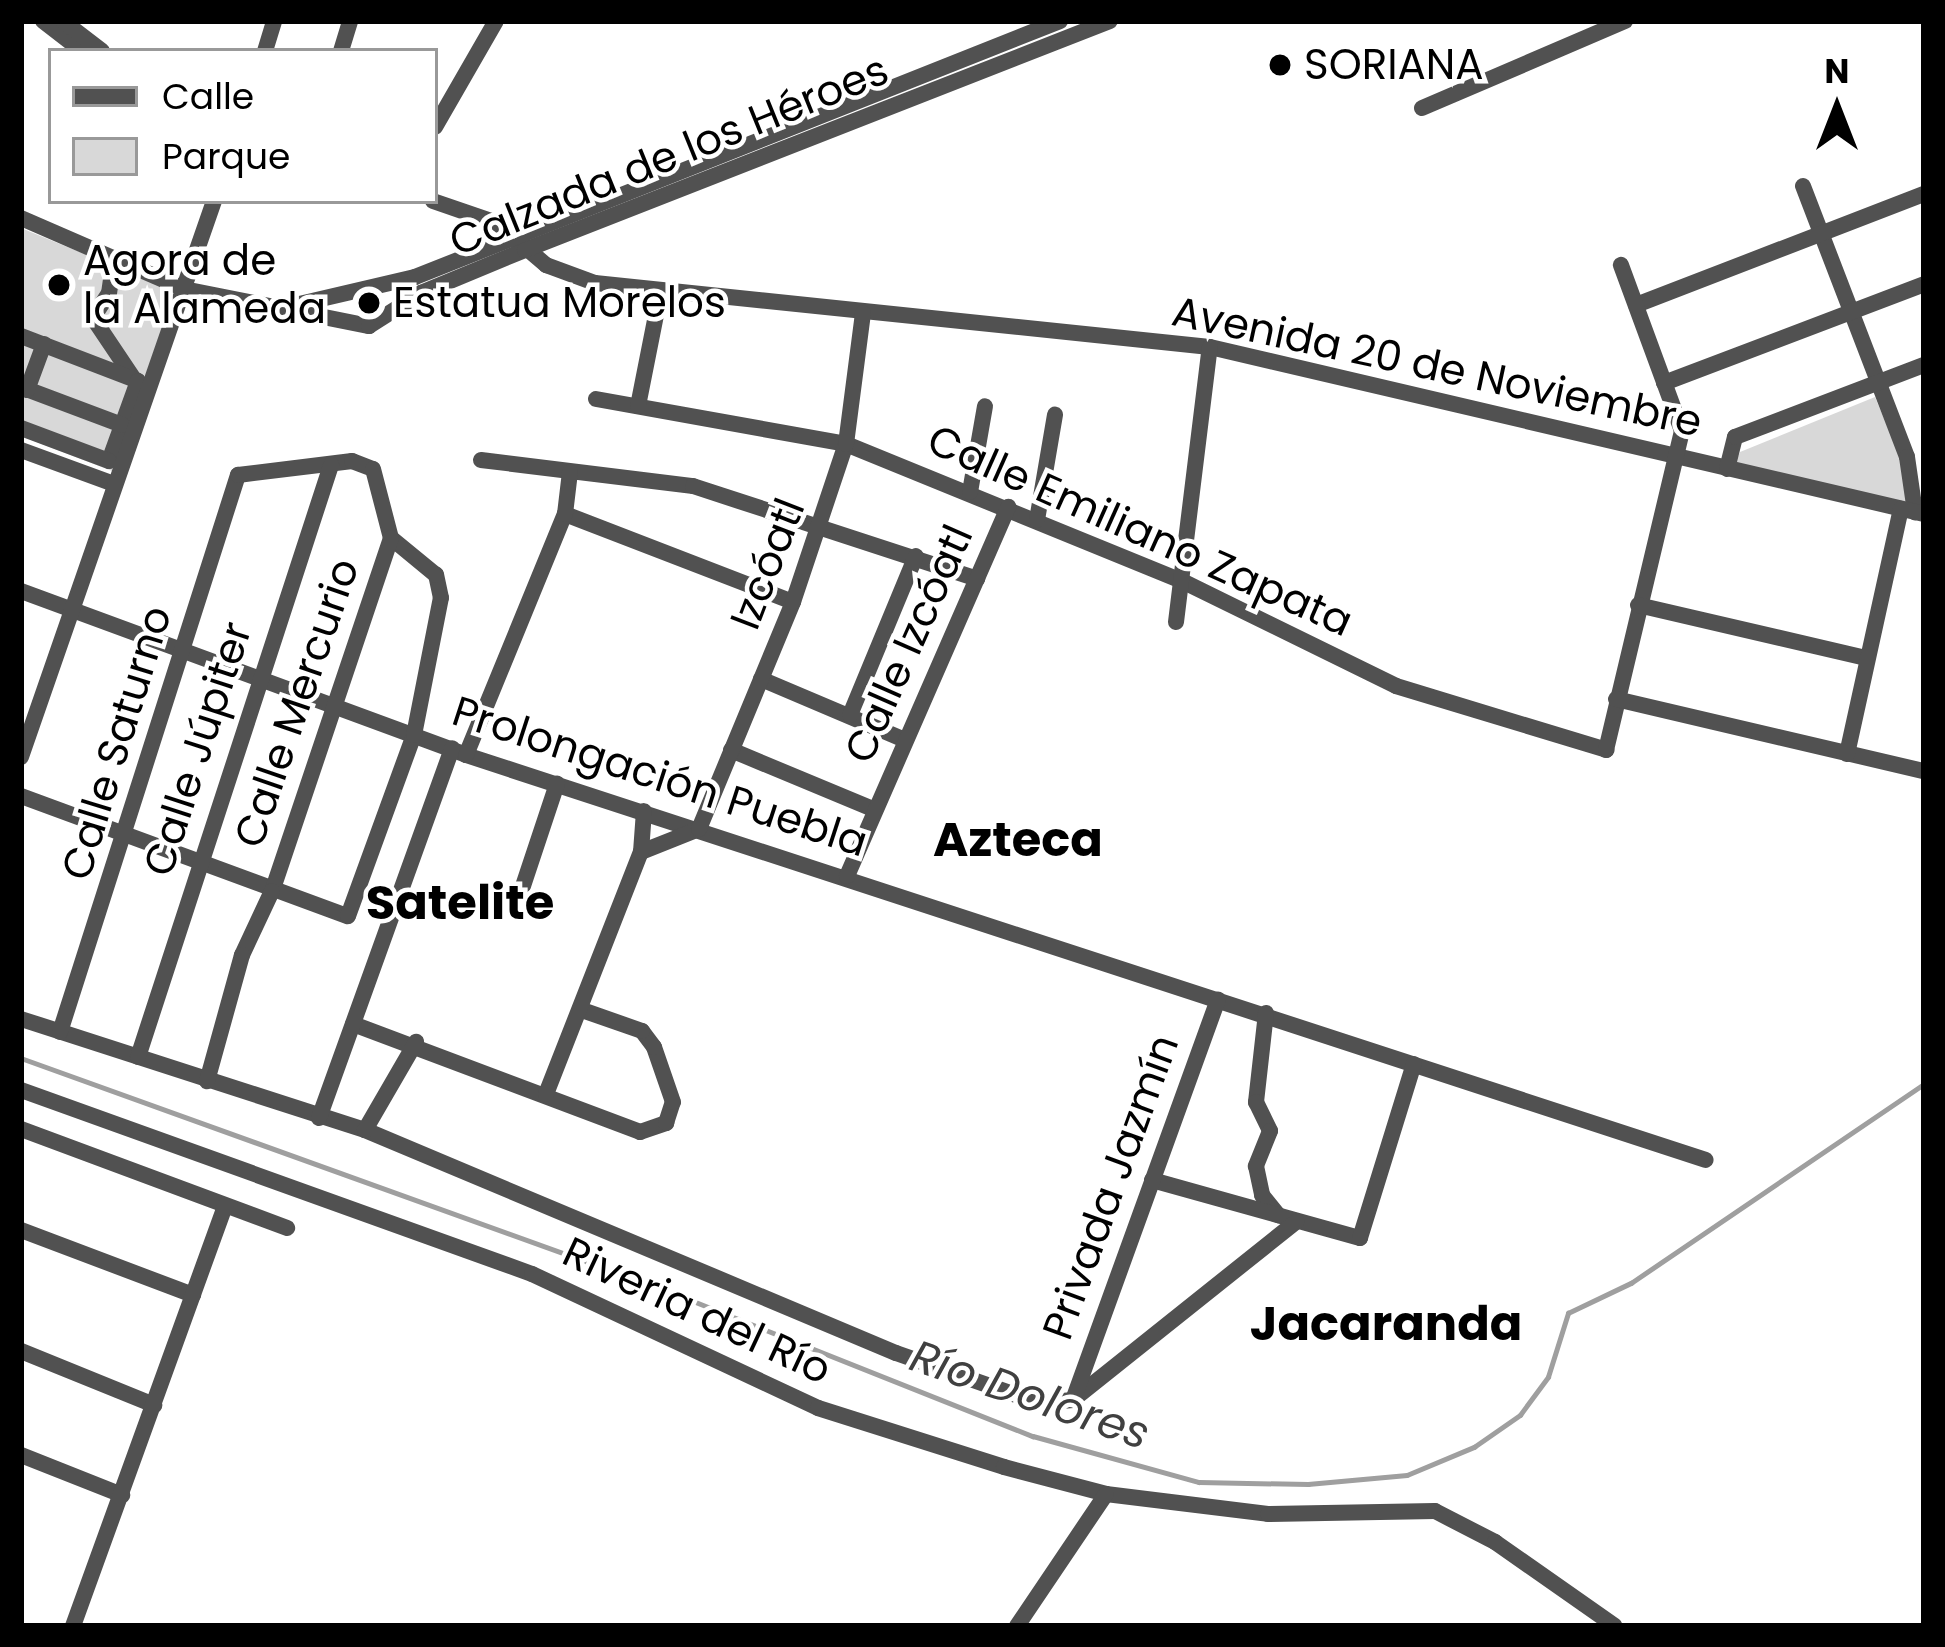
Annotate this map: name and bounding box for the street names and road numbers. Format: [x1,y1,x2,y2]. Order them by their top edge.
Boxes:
street label: Calzada de los Héroes [442,45,896,267]
street label: Avenida 20 de Noviembre [1168,286,1706,448]
street label: Calle Emiliano Zapata [920,415,1360,647]
street label: Izcóatl [720,492,816,636]
street label: Calle Izcóatl [834,517,984,771]
street label: Calle Mercurio [224,552,370,854]
street label: Calle Saturno [51,600,183,886]
street label: Calle Júpiter [133,616,263,882]
street label: Prolongación Puebla [446,686,874,868]
street label: Privada Jazmín [1033,1028,1189,1346]
street label: Riveria del Río [555,1227,839,1395]

